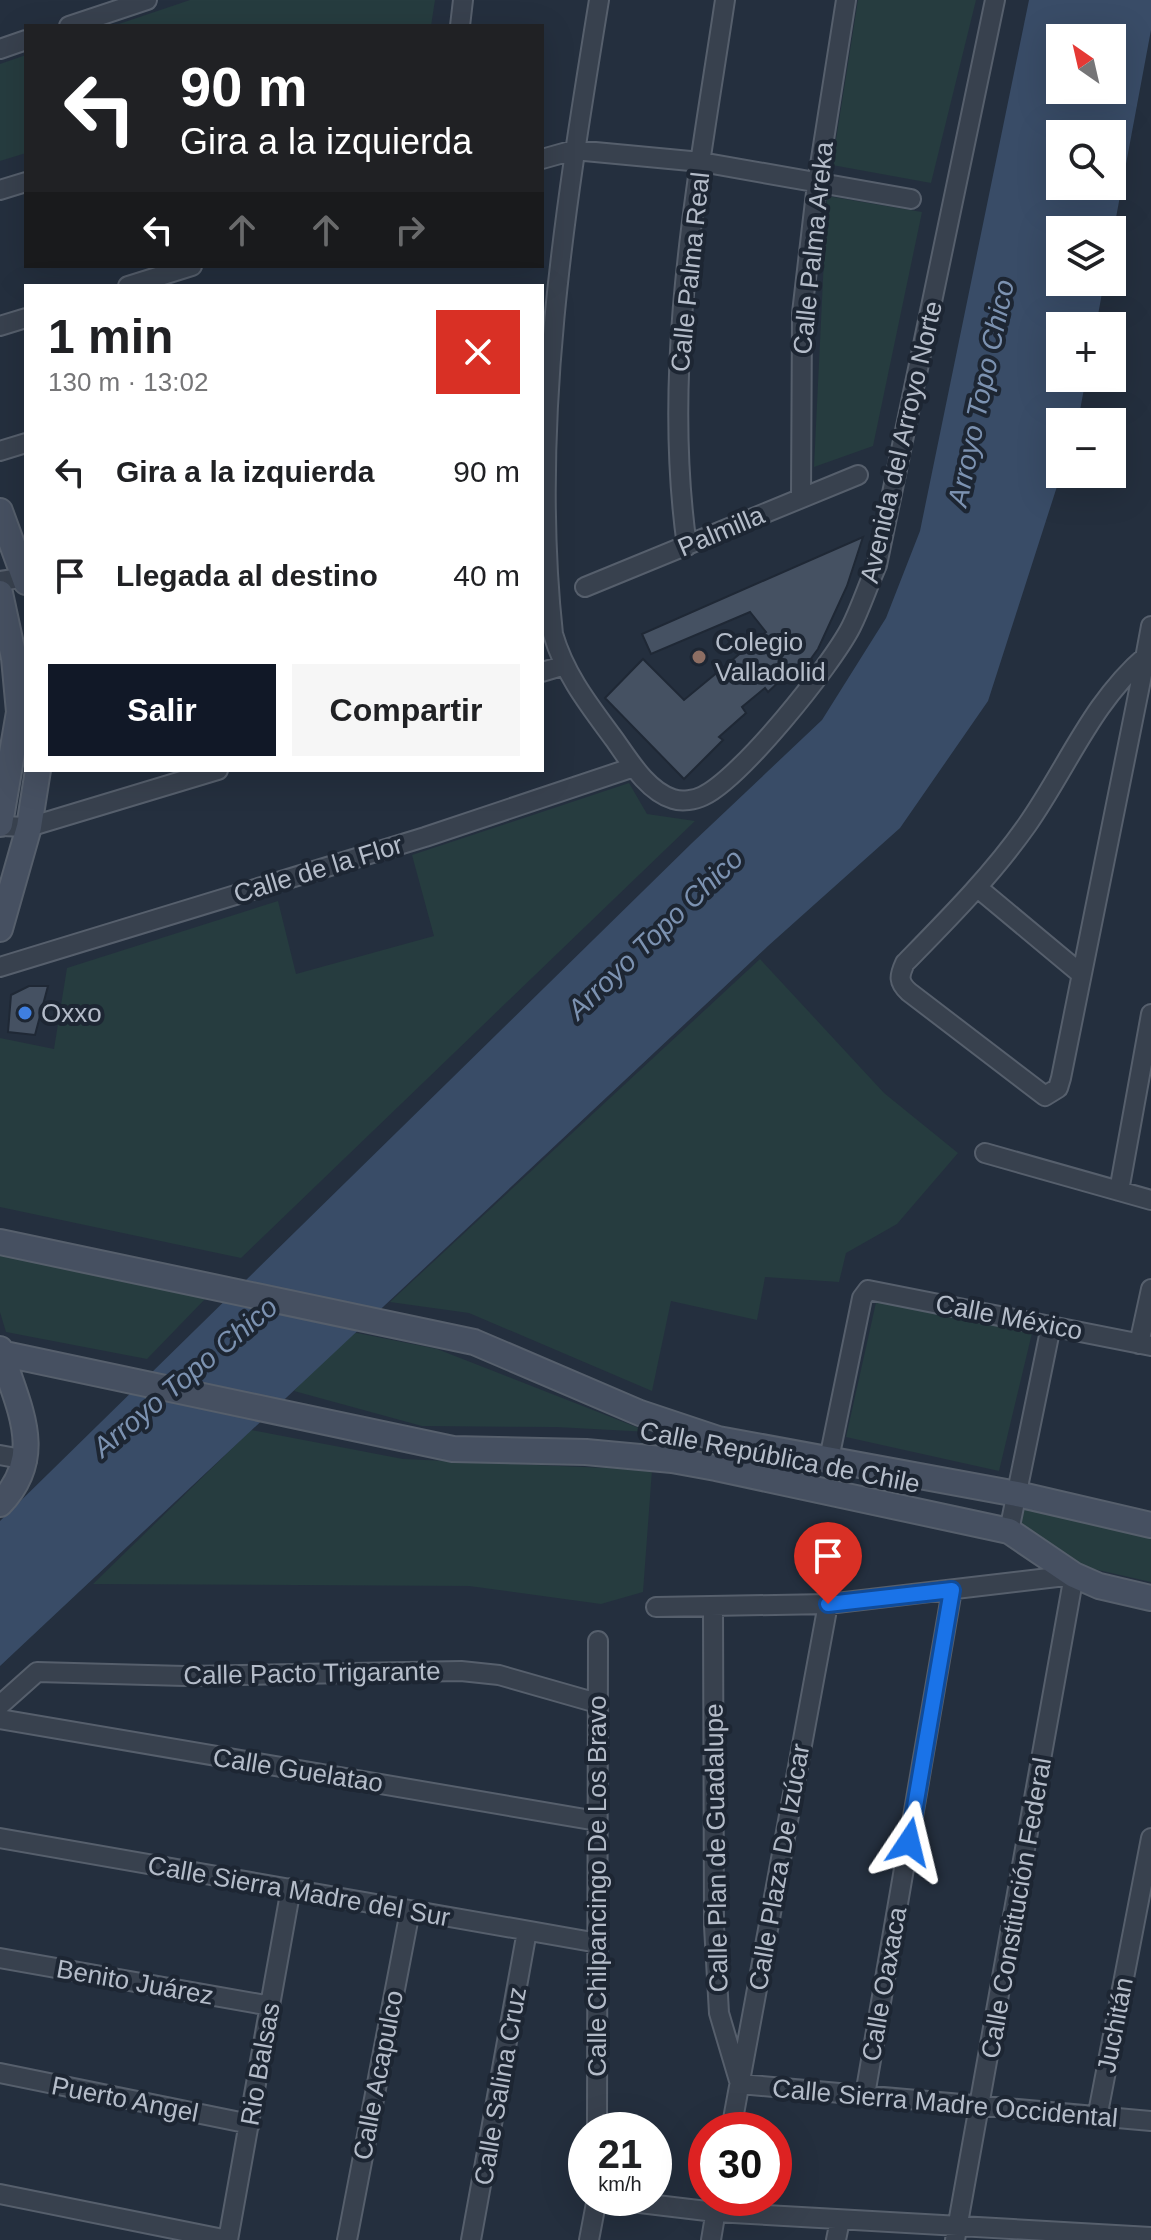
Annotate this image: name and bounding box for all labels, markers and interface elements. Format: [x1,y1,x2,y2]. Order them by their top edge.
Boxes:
north arrow [1046,24,1126,104]
map controls [1046,24,1126,488]
text: 90 m [180,55,308,118]
icon: left [48,56,152,160]
button: search [1046,120,1126,200]
text: Gira a la izquierda [180,121,472,162]
street label: Calle Palma Areka [787,140,839,356]
street label: Calle Palma Real [665,171,715,373]
icon: left [136,208,180,252]
icon: ahead [220,208,264,252]
icon: ahead [304,208,348,252]
icon: right [388,208,432,252]
button: layers [1046,216,1126,296]
water label: Arroyo Topo Chico [941,277,1020,511]
street label: Avenida del Arroyo Norte [854,298,948,586]
text: 1 min [48,310,173,363]
button: close [436,310,520,394]
button: + [1046,312,1126,392]
text: 130 m · 13:02 [48,367,208,397]
button: − [1046,408,1126,488]
icon: left [48,450,92,494]
text: Gira a la izquierda [116,455,374,488]
text: 90 m [453,455,520,488]
street label: Palmilla [673,499,769,563]
icon: arrive [48,554,92,598]
text: Llegada al destino [116,559,378,592]
text: 40 m [453,559,520,592]
place label: Colegio Valladolid [715,627,826,687]
marker: Colegio Valladolid [690,648,708,666]
button: Salir [48,664,276,756]
button: Compartir [292,664,520,756]
street label: Calle de la Flor [230,829,406,909]
water label: Arroyo Topo Chico [560,843,749,1027]
place label: Oxxo [41,998,102,1028]
marker: Oxxo [16,1004,34,1022]
street label: Calle México [933,1288,1085,1346]
water label: Arroyo Topo Chico [85,1291,283,1464]
street label: Calle República de Chile [637,1415,923,1499]
pin [794,1522,862,1604]
icon: arrive [806,1534,850,1578]
street label: Calle Pacto Trigarante [183,1656,441,1690]
street label: Calle Chilpancingo De Los Bravo [582,1695,612,2077]
street label: Calle Plan de Guadalupe [698,1703,734,1993]
street label: Calle Plaza De Izúcar [743,1741,816,1993]
street label: Calle Guelatao [211,1742,385,1798]
street label: Calle Constitución Federal [975,1755,1057,2061]
position arrow [867,1800,951,1884]
street label: Calle Sierra Madre del Sur [146,1850,453,1932]
street label: Calle Oaxaca [856,1904,912,2063]
street label: Benito Juárez [54,1953,216,2011]
street label: Juchitán [1091,1975,1139,2075]
street label: Calle Salina Cruz [468,1984,532,2188]
street label: Calle Acapulco [347,1988,409,2162]
street label: Rio Balsas [234,2000,286,2128]
street label: Puerto Angel [49,2070,201,2128]
street label: Calle Sierra Madre Occidental [771,2073,1119,2133]
speed limit sign: 30 [688,2112,792,2216]
text: 21 [598,2132,642,2176]
text: km/h [598,2173,642,2195]

